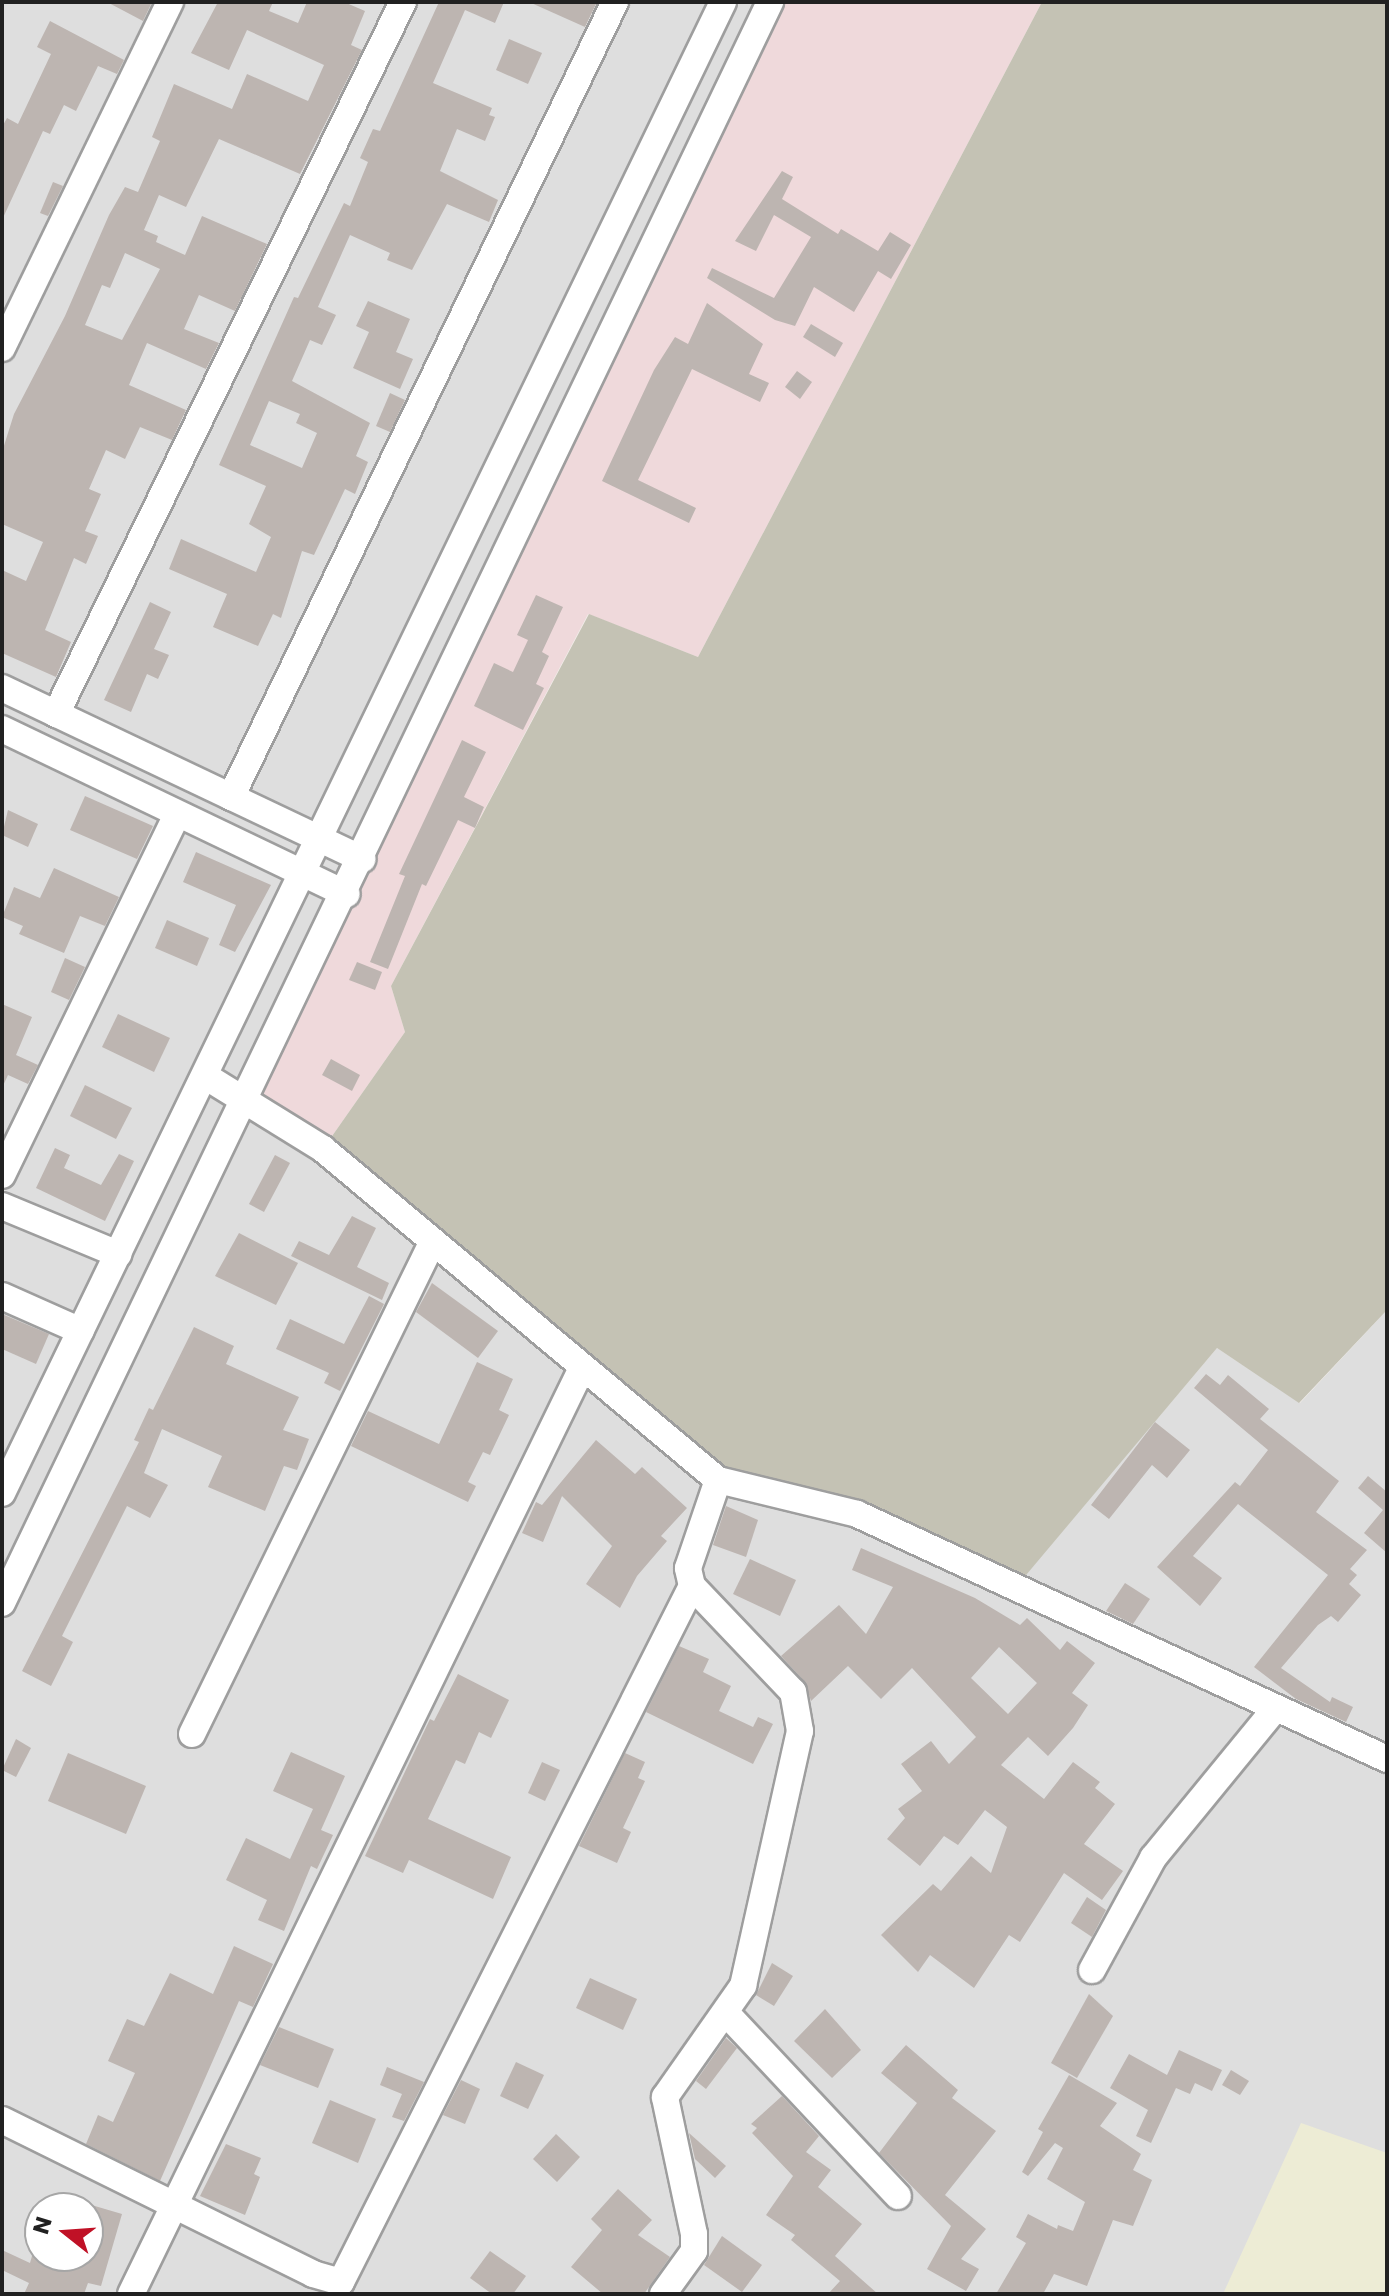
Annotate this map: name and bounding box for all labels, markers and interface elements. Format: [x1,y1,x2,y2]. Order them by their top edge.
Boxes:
north arrow [24,2192,104,2272]
text: N [25,2213,60,2238]

